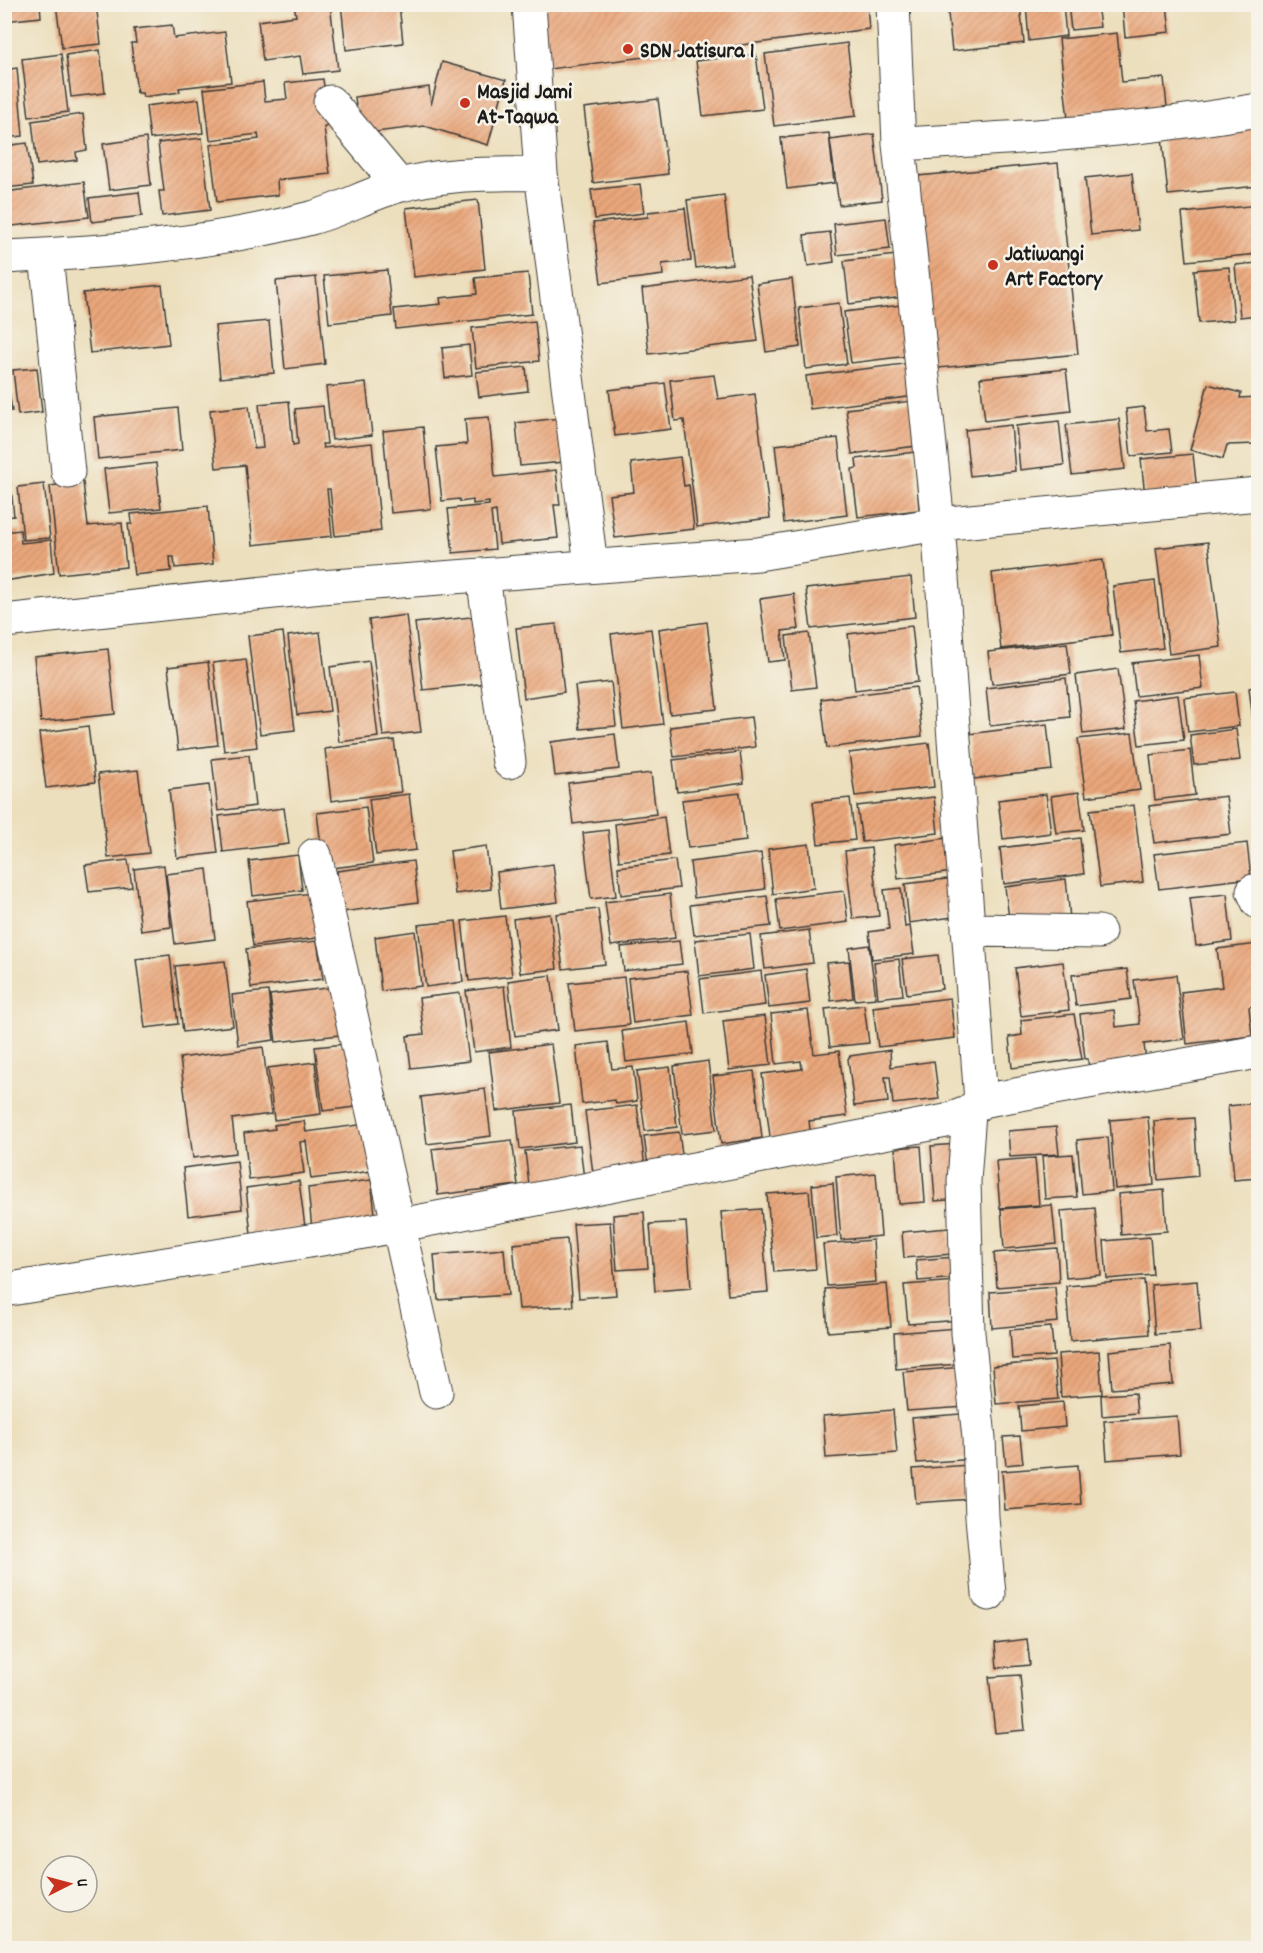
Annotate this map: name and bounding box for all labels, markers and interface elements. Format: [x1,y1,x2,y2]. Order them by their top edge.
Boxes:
place label: SDN Jatisura 1 [640,37,755,68]
marker: SDN Jatisura 1 [621,42,635,56]
place label: Masjid Jami At-Taqwa [477,78,572,134]
marker: Masjid Jami At-Taqwa [458,96,472,110]
place label: Jatiwangi Art Factory [1005,240,1103,296]
marker: Jatiwangi Art Factory [986,258,1000,272]
north arrow [39,1854,99,1914]
text: U [70,1878,93,1888]

